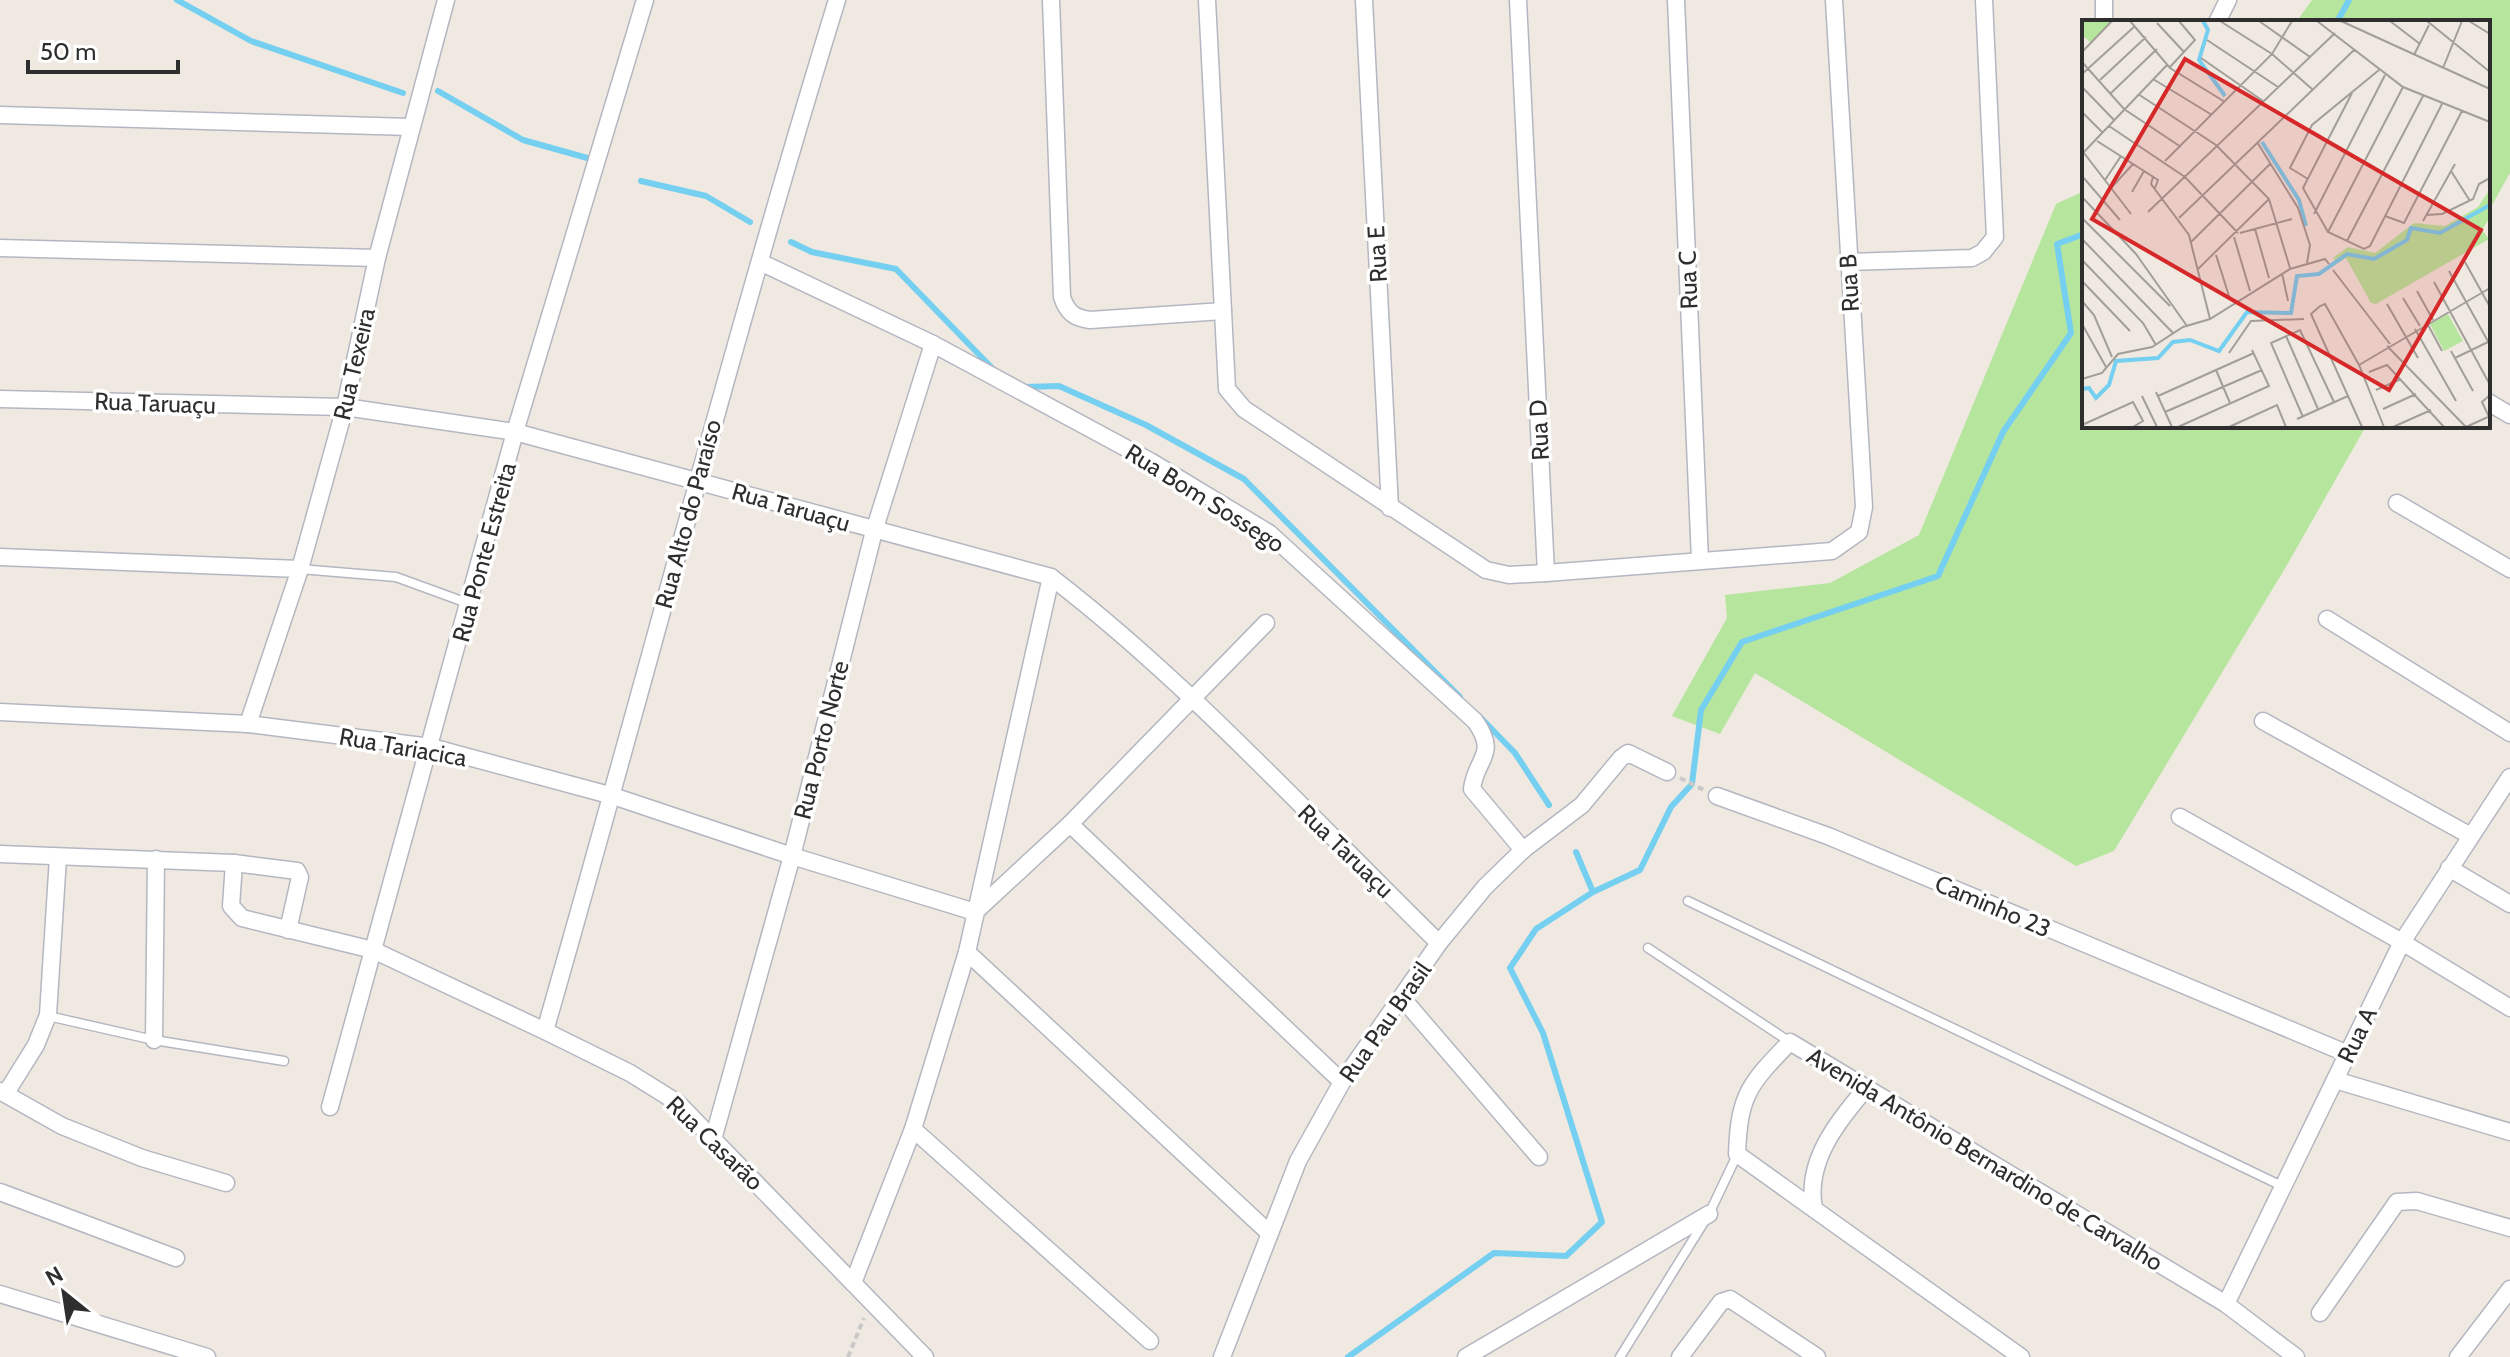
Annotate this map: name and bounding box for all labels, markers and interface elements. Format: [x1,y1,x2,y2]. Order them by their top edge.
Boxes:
inset map [2082,20,2490,428]
scale bar [28,24,178,74]
text: 50 m [40,37,96,66]
street label: Rua E [1361,225,1393,283]
street label: Rua C [1672,250,1704,310]
street label: Rua B [1833,253,1865,313]
street label: Rua Texeira [327,305,381,423]
street label: Rua Taruaçu [94,386,216,420]
street label: Rua D [1523,399,1555,461]
street label: Rua Alto do Paraíso [649,416,727,612]
street label: Rua Bom Sossego [1120,437,1290,559]
street label: Rua Ponte Estreita [446,459,522,645]
street label: Rua Taruaçu [729,476,853,538]
street label: Rua Porto Norte [787,658,855,822]
street label: Rua Tariacica [337,722,470,773]
street label: Rua Taruaçu [1292,798,1400,904]
street label: Caminho 23 [1931,869,2055,943]
street label: Rua Pau Brasil [1333,956,1437,1088]
street label: Rua A [2331,1002,2383,1068]
street label: Avenida Antônio Bernardino de Carvalho [1802,1041,2168,1277]
street label: Rua Casarão [660,1090,770,1196]
north arrow [24,1253,104,1333]
text: N [41,1261,68,1292]

